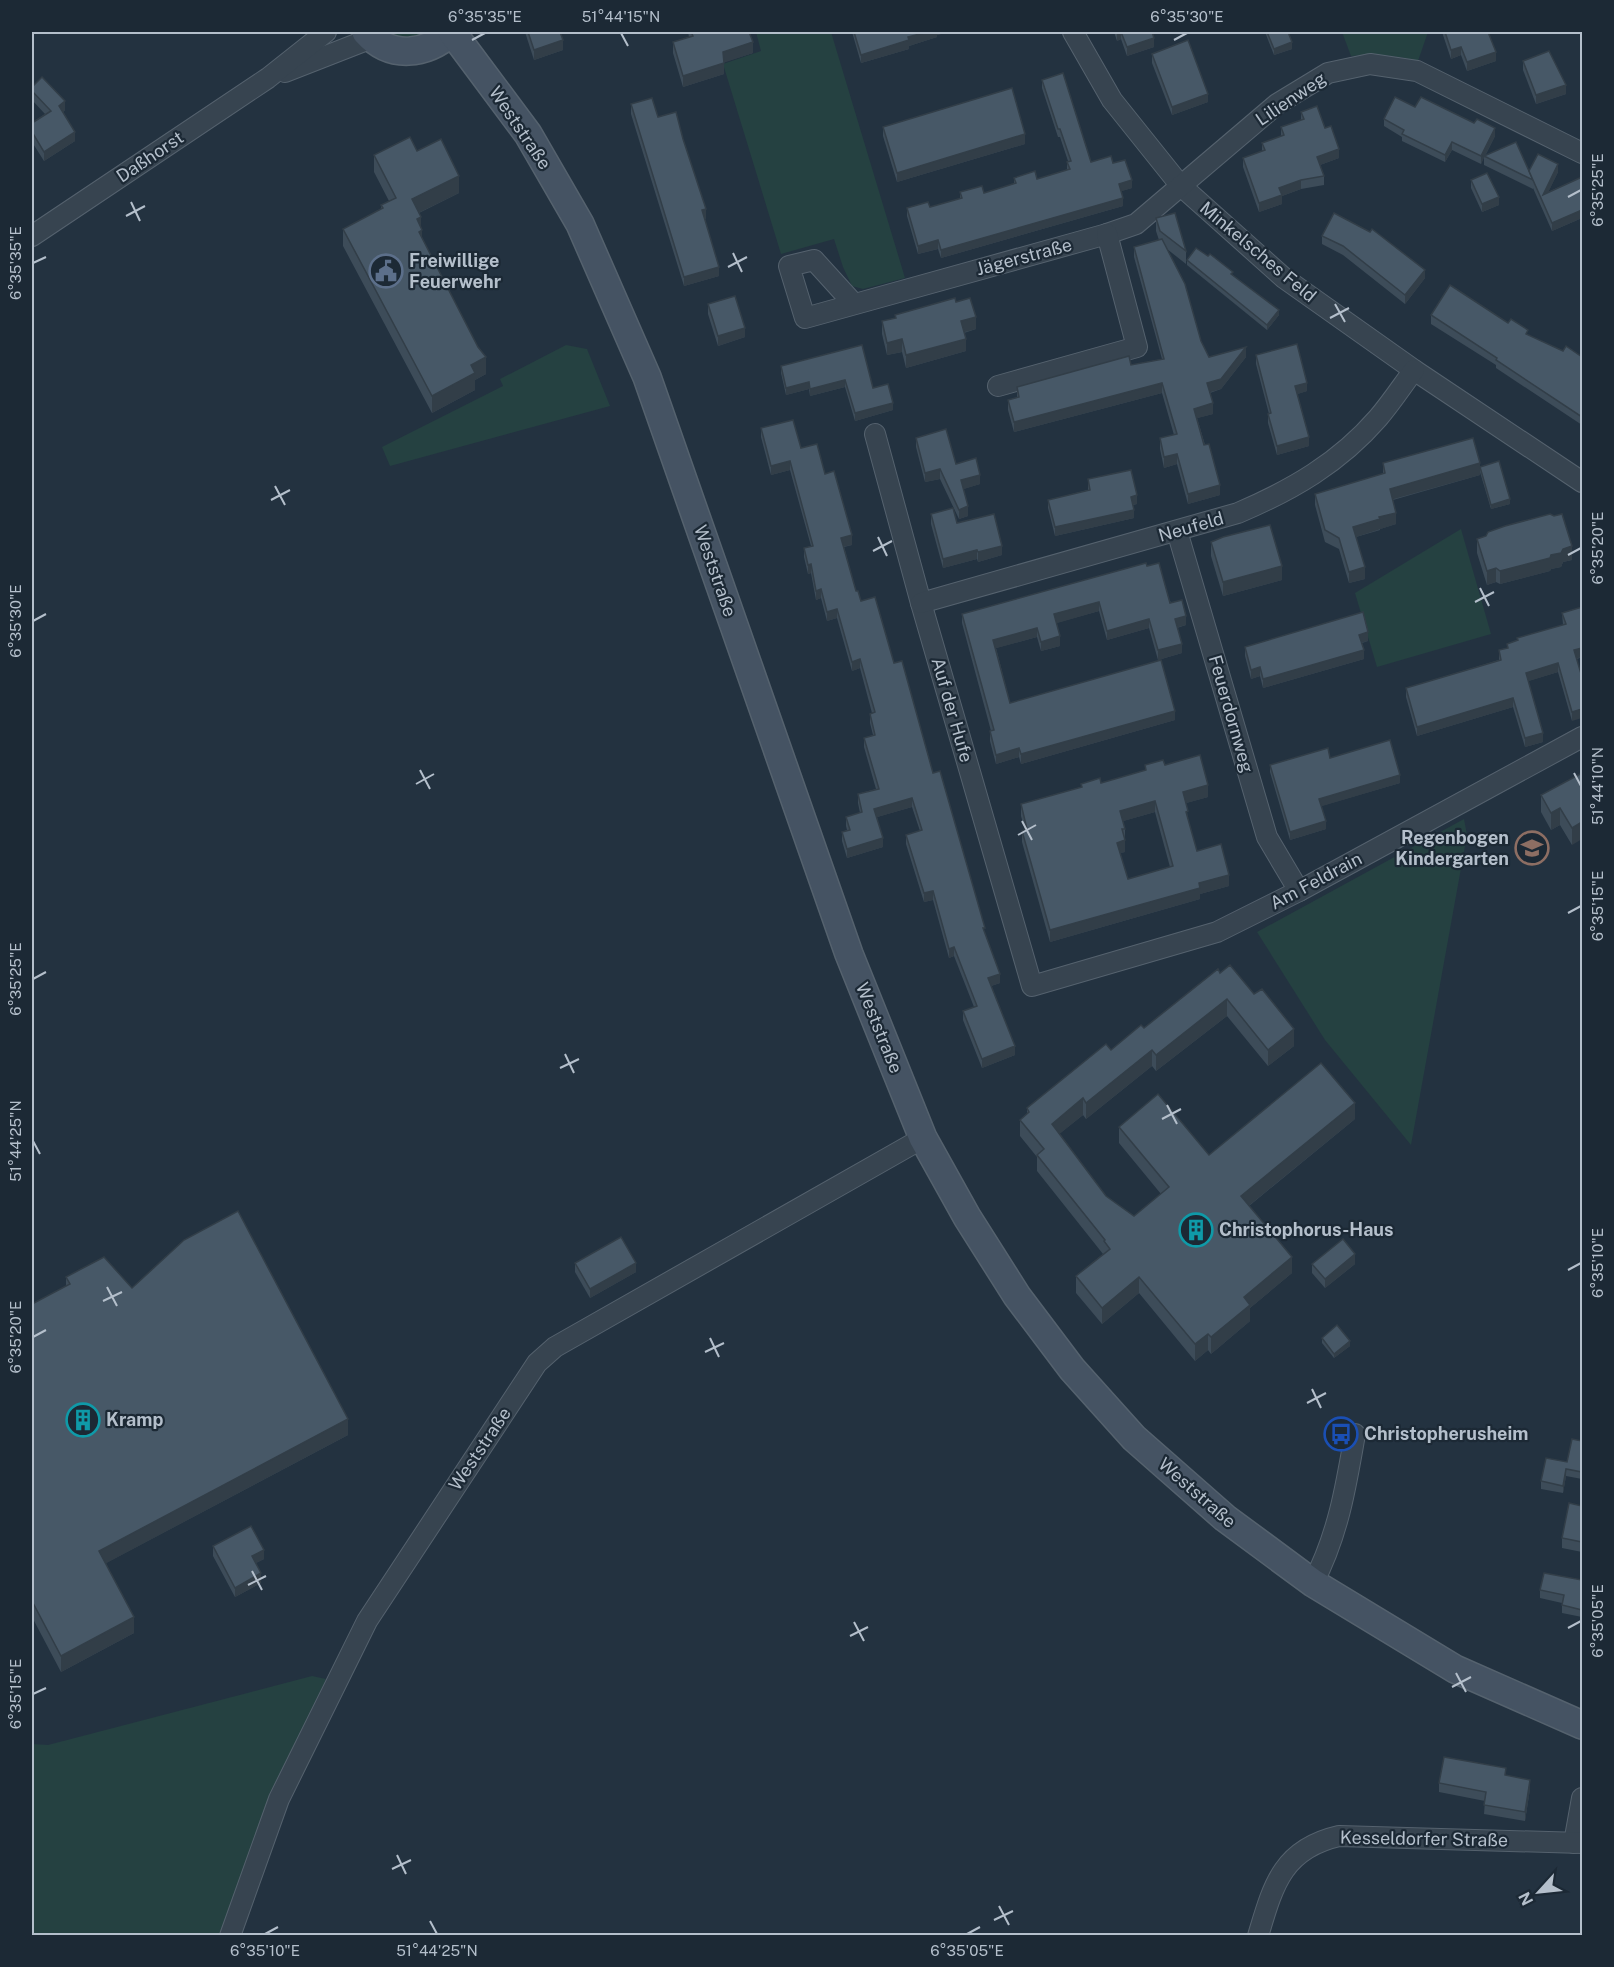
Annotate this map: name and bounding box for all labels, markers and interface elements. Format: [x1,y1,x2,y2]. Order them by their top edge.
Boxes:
text: 6°35'35"E [448,8,522,25]
text: 51°44'15"N [582,8,660,25]
text: 6°35'30"E [1150,8,1224,25]
street label: Lilienweg [1252,67,1330,130]
street label: Weststraße [485,82,556,173]
street label: Daßhorst [112,126,187,187]
text: 6°35'25"E [1589,153,1606,227]
street label: Minkelsches Feld [1196,197,1321,306]
text: 6°35'35"E [7,226,24,300]
street label: Jägerstraße [974,234,1074,279]
place label: Freiwillige Feuerwehr [409,250,502,292]
public building icon: Freiwillige Feuerwehr [368,253,404,289]
street label: Neufeld [1156,507,1226,546]
text: 6°35'20"E [1589,512,1606,584]
street label: Weststraße [690,522,741,620]
text: 6°35'30"E [7,584,24,658]
street label: Feuerdornweg [1205,653,1258,775]
street label: Auf der Hufe [927,655,977,765]
text: 51°44'10"N [1589,747,1606,825]
place label: Regenbogen Kindergarten [1395,827,1509,869]
school or university icon: Regenbogen Kindergarten [1514,830,1550,866]
street label: Am Feldrain [1266,848,1365,913]
text: 6°35'15"E [1589,871,1606,941]
text: 6°35'25"E [7,942,24,1016]
street label: Weststraße [852,979,907,1076]
text: 51°44'25"N [7,1100,24,1182]
building icon: Christophorus-Haus [1178,1212,1214,1248]
place label: Christophorus-Haus [1219,1219,1394,1240]
text: 6°35'10"E [1589,1228,1606,1298]
text: 6°35'20"E [7,1301,24,1373]
building icon: Kramp [65,1402,101,1438]
street label: Weststraße [444,1403,515,1494]
place label: Kramp [106,1409,163,1430]
bus stop icon: Christopherusheim [1323,1416,1359,1452]
place label: Christopherusheim [1364,1423,1528,1444]
street label: Weststraße [1154,1453,1240,1532]
text: 6°35'05"E [1589,1584,1606,1658]
text: 6°35'15"E [7,1659,24,1729]
street label: Kesseldorfer Straße [1340,1827,1508,1850]
north arrow [1509,1862,1569,1922]
text: N [1515,1889,1537,1908]
text: 6°35'10"E [230,1942,300,1959]
text: 51°44'25"N [396,1942,478,1959]
text: 6°35'05"E [930,1942,1004,1959]

